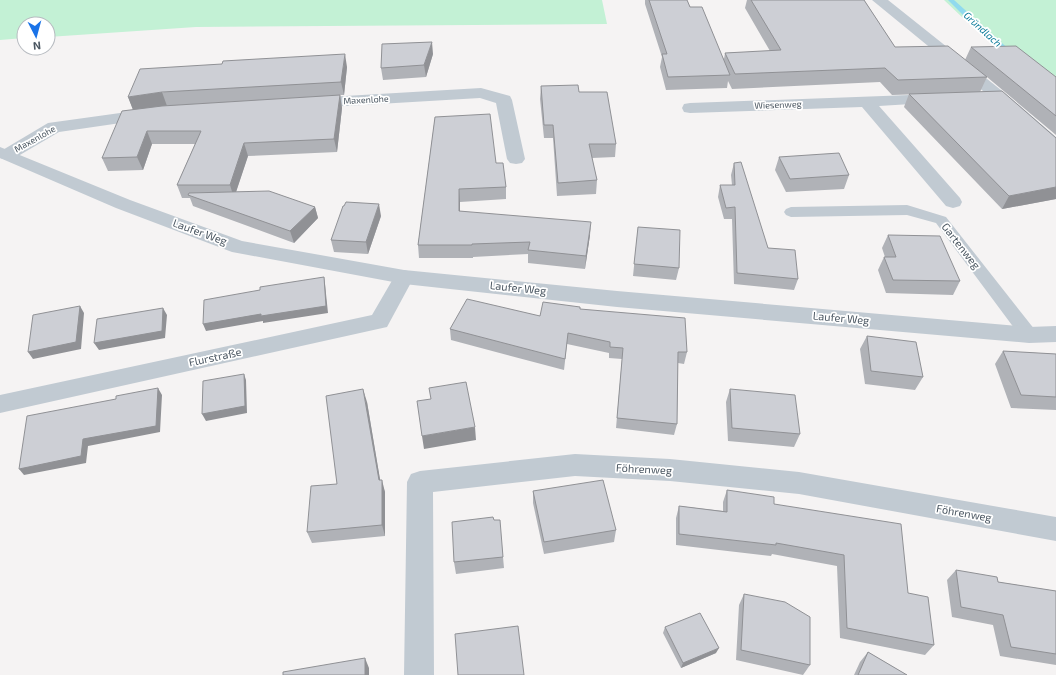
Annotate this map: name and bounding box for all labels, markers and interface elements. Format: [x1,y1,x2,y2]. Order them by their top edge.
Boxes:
water label: Gründlach [962,9,1005,49]
north arrow [16,16,56,56]
text: N [32,40,42,53]
street label: Maxenlohe [343,93,389,106]
street label: Wiesenweg [754,98,802,111]
street label: Maxenlohe [12,123,57,154]
street label: Laufer Weg [171,216,229,247]
street label: Gartenweg [939,220,983,271]
street label: Laufer Weg [489,278,547,297]
street label: Laufer Weg [812,309,870,326]
street label: Flurstraße [187,345,242,368]
street label: Föhrenweg [616,461,672,476]
street label: Föhrenweg [935,501,993,524]

